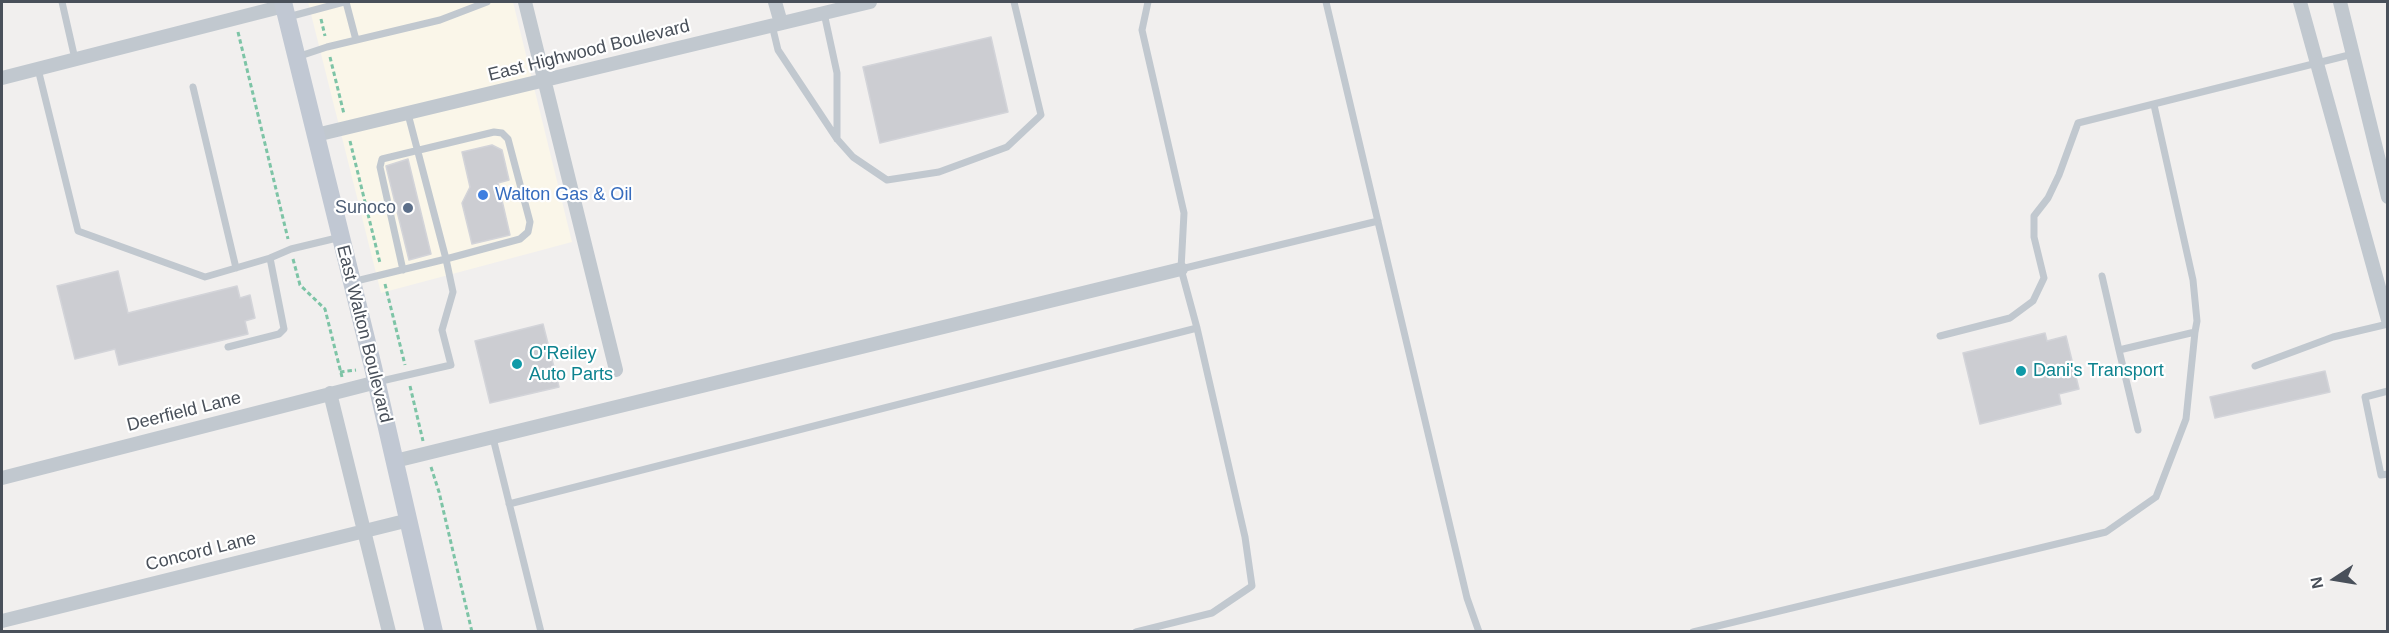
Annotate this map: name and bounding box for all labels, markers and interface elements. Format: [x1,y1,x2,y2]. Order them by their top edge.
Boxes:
street label: East Highwood Boulevard [486,15,692,87]
place label: Walton Gas & Oil [495,184,632,206]
marker: Walton Gas & Oil [476,188,490,202]
place label: Sunoco [335,197,396,219]
marker: Sunoco [401,201,415,215]
street label: East Walton Boulevard [331,243,397,425]
place label: O'Reiley Auto Parts [529,343,613,386]
marker: O'Reiley Auto Parts [510,357,524,371]
place label: Dani's Transport [2033,360,2164,382]
marker: Dani's Transport [2014,364,2028,378]
street label: Deerfield Lane [125,387,243,437]
street label: Concord Lane [144,528,258,576]
north arrow [2305,549,2365,609]
text: N [2307,575,2326,590]

